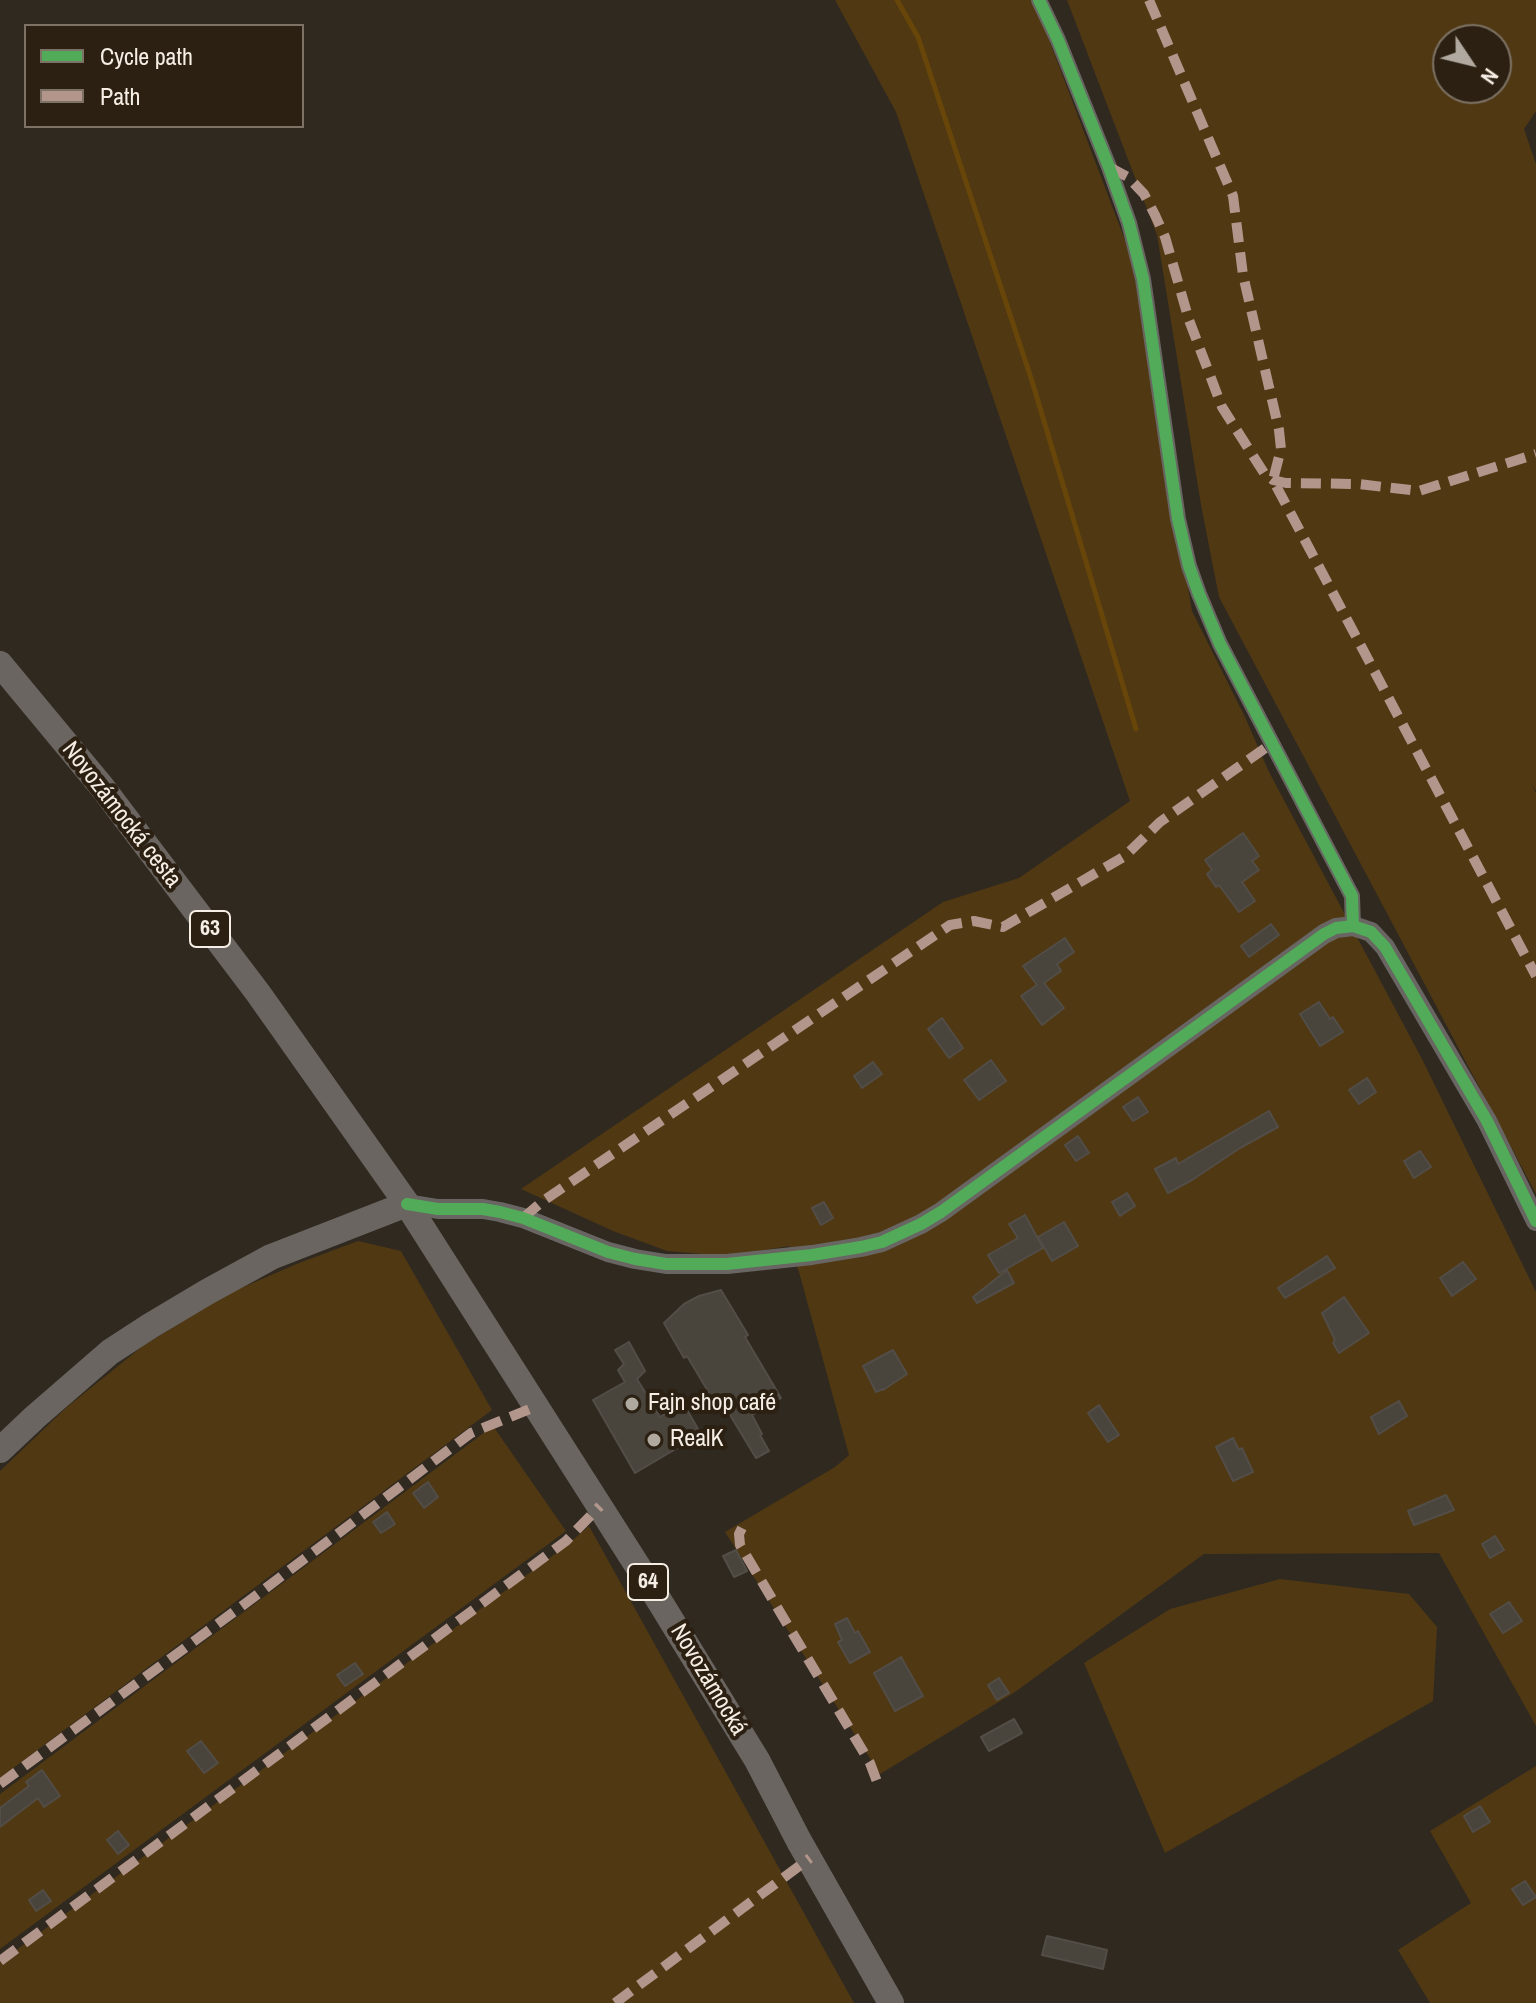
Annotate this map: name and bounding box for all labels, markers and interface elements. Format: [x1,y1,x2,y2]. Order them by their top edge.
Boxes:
legend [24,24,304,128]
north arrow [1432,24,1512,104]
text: Cycle path [100,40,193,72]
text: N [1474,63,1506,91]
text: Path [100,80,141,112]
street label: Novozámocká cesta [55,736,187,894]
road number: 63 [190,911,230,947]
place label: Fajn shop café [648,1390,776,1418]
marker: Fajn shop café [623,1395,641,1413]
place label: RealK [670,1426,724,1454]
marker: RealK [645,1431,663,1449]
road number: 64 [628,1564,668,1600]
street label: Novozámocká [664,1619,752,1741]

